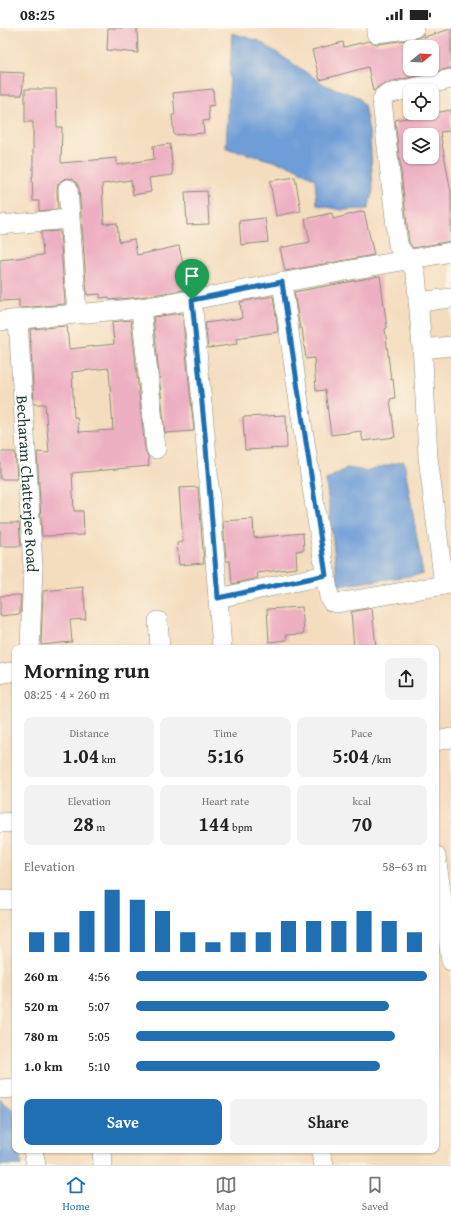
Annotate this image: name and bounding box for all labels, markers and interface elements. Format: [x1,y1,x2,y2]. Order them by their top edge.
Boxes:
text: 08:25 [20,4,55,25]
north arrow [403,40,439,76]
map controls [403,40,439,164]
button: locate [403,84,439,120]
button: layers [403,128,439,164]
pin [175,259,209,300]
icon: arrive [181,265,203,287]
street label: Becharam Chatterjee Road [11,394,45,573]
text: Morning run [24,654,150,686]
button: share [385,658,427,700]
text: 08:25 · 4 × 260 m [24,685,110,704]
text: Distance [69,725,109,741]
text: Time [214,725,237,741]
text: Pace [351,725,372,741]
text: 1.04 [62,741,99,770]
text: 5:16 [207,741,244,770]
text: 5:04 [332,741,369,770]
text: km [99,751,116,767]
text: /km [369,751,391,767]
text: Elevation [68,793,111,809]
text: Heart rate [202,793,249,809]
text: kcal [352,793,371,809]
text: 28 [73,809,94,838]
text: 144 [198,809,230,838]
text: 70 [351,809,372,838]
text: m [94,819,105,835]
text: bpm [230,819,253,835]
text: Elevation [24,857,75,876]
text: 58–63 m [382,857,427,876]
text: 260 m [24,967,58,986]
text: 4:56 [88,967,110,986]
text: 520 m [24,997,58,1016]
text: 5:07 [88,997,110,1016]
text: 780 m [24,1027,58,1046]
text: 5:05 [88,1027,110,1046]
text: 1.0 km [24,1057,63,1076]
text: 5:10 [88,1057,110,1076]
button: Save [24,1099,222,1145]
button: Share [230,1099,427,1145]
tab: Home [63,1174,90,1214]
tab: Map [215,1174,237,1214]
tab: Saved [362,1174,388,1214]

